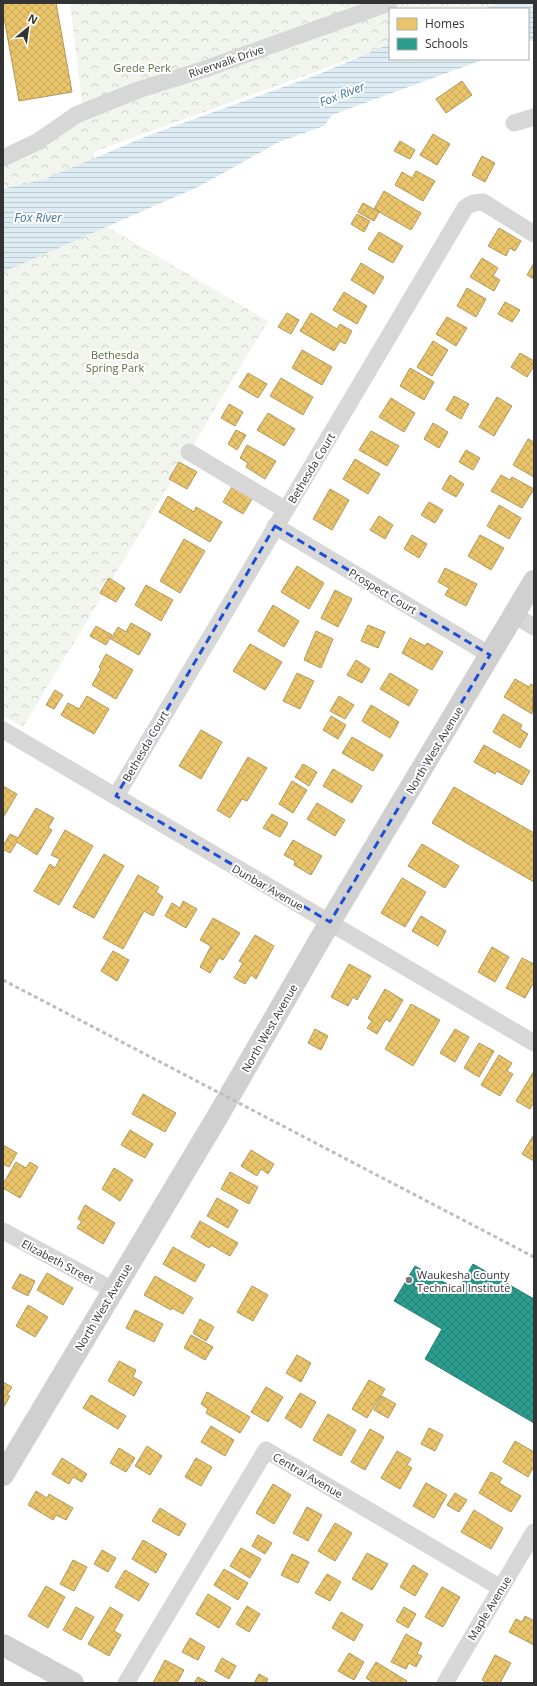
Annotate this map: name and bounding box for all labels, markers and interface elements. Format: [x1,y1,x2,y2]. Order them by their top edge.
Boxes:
north arrow [8,8,48,48]
legend [389,8,529,60]
text: N [26,10,41,28]
text: Homes [425,15,465,32]
text: Schools [425,35,468,52]
street label: Riverwalk Drive [186,41,266,81]
park label: Grede Perk [113,60,171,75]
water label: Fox River [317,77,368,110]
water label: Fox River [14,209,63,226]
park label: Bethesda Spring Park [86,347,145,375]
street label: Bethesda Court [284,430,338,506]
street label: Prospect Court [346,565,420,617]
street label: North West Avenue [402,703,466,797]
street label: Bethesda Court [119,708,171,784]
street label: Dunbar Avenue [230,861,306,913]
street label: North West Avenue [238,981,300,1075]
street label: Elizabeth Street [19,1236,97,1286]
street label: North West Avenue [71,1260,135,1354]
place label: Waukesha County Technical Institute [417,1267,510,1295]
marker: Waukesha County Technical Institute [404,1275,414,1285]
street label: Central Avenue [270,1449,346,1501]
street label: Maple Avenue [464,1573,514,1643]

